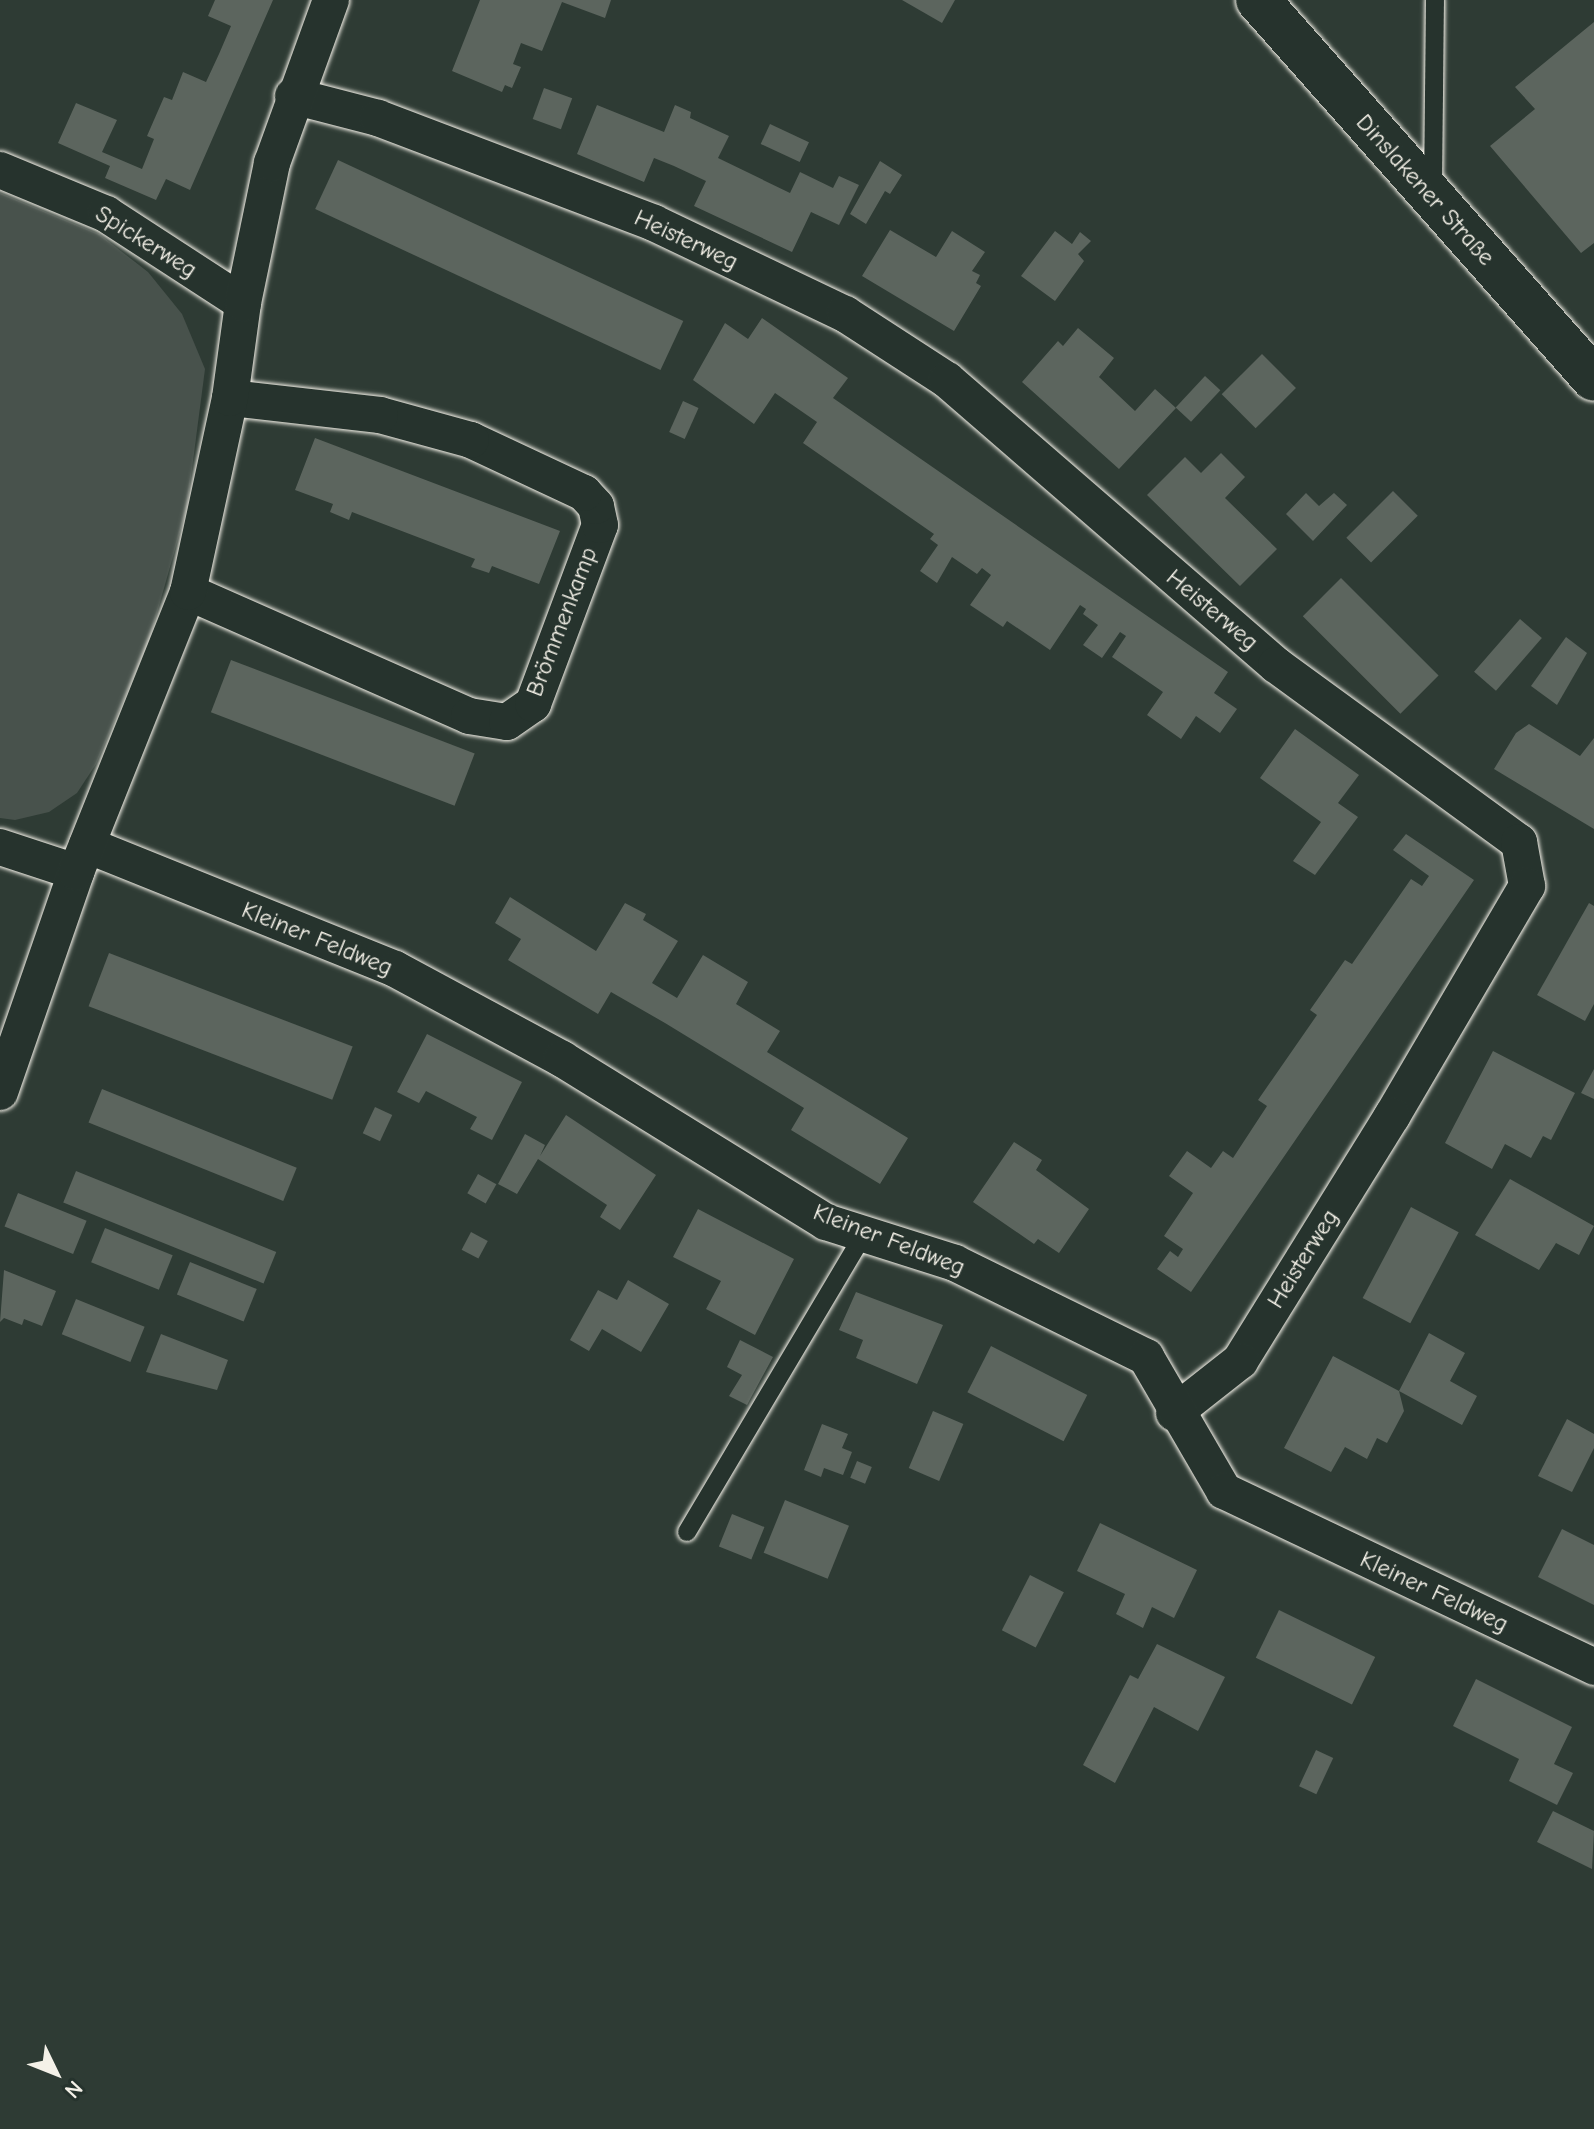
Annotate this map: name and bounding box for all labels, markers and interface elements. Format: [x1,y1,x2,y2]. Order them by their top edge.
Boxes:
street label: Dinslakener Straße [1350,108,1500,272]
street label: Spickerweg [90,199,202,285]
street label: Heisterweg [630,203,742,277]
street label: Brömmenkamp [520,543,604,701]
street label: Heisterweg [1160,563,1264,657]
street label: Kleiner Feldweg [237,896,397,982]
street label: Kleiner Feldweg [809,1198,969,1282]
street label: Heisterweg [1261,1204,1345,1314]
street label: Kleiner Feldweg [1355,1545,1513,1639]
north arrow [16,2033,96,2113]
text: N [59,2075,88,2103]

